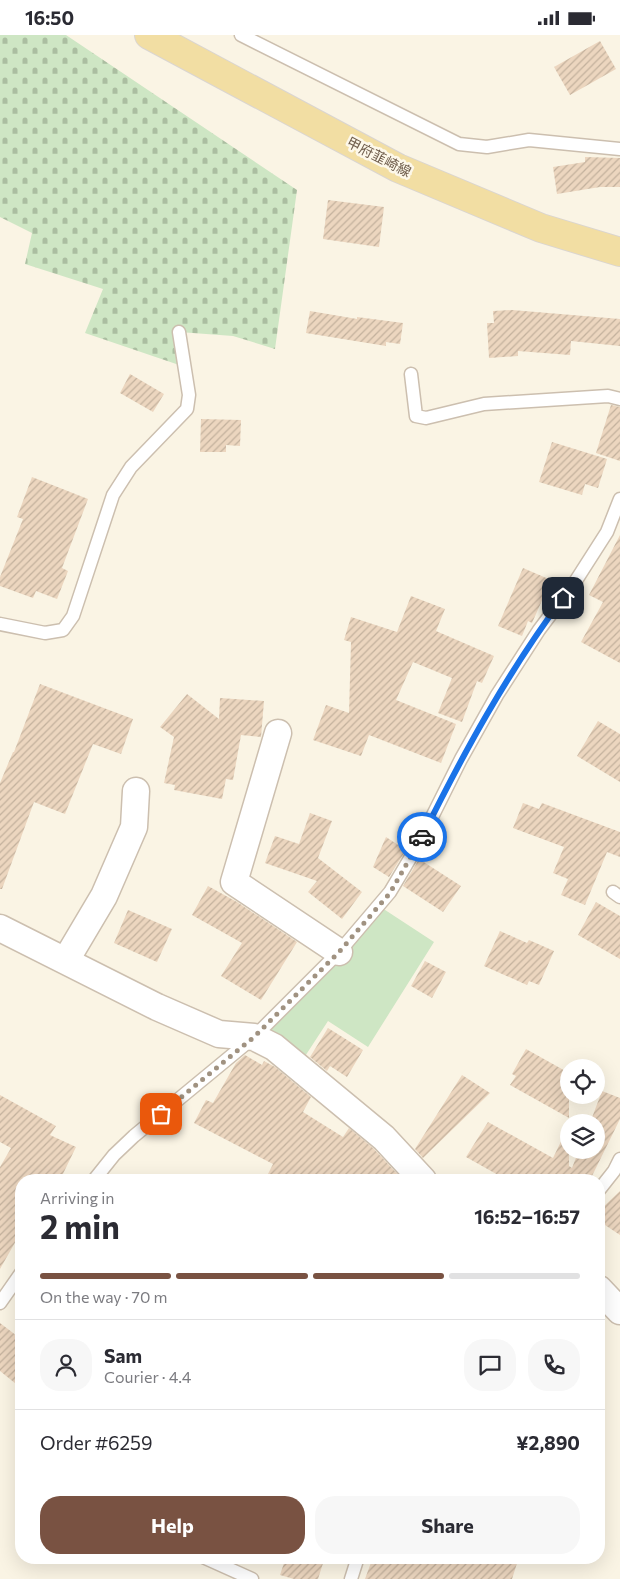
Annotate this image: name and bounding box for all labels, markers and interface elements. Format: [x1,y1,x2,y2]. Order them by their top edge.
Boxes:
text: 16:50 [25,6,74,29]
street label: 甲府韮崎線 [344,133,414,180]
pin [542,577,584,619]
icon: home [549,584,577,612]
courier [397,812,447,862]
icon: car [408,823,436,851]
map controls [560,1059,605,1159]
button: locate [560,1059,605,1104]
pin [140,1093,182,1135]
icon: bag [147,1100,175,1128]
button: layers [560,1114,605,1159]
text: Arriving in [40,1188,114,1207]
text: 16:52–16:57 [474,1205,580,1228]
text: 2 min [40,1206,120,1246]
text: On the way · 70 m [40,1287,167,1306]
button: person [40,1339,92,1391]
button: chat [464,1339,516,1391]
button: phone [528,1339,580,1391]
text: Sam [104,1344,142,1367]
text: Courier · 4.4 [104,1367,191,1386]
text: Order #6259 [40,1431,152,1454]
text: ¥2,890 [516,1431,580,1454]
button: Help [40,1496,305,1554]
button: Share [315,1496,580,1554]

